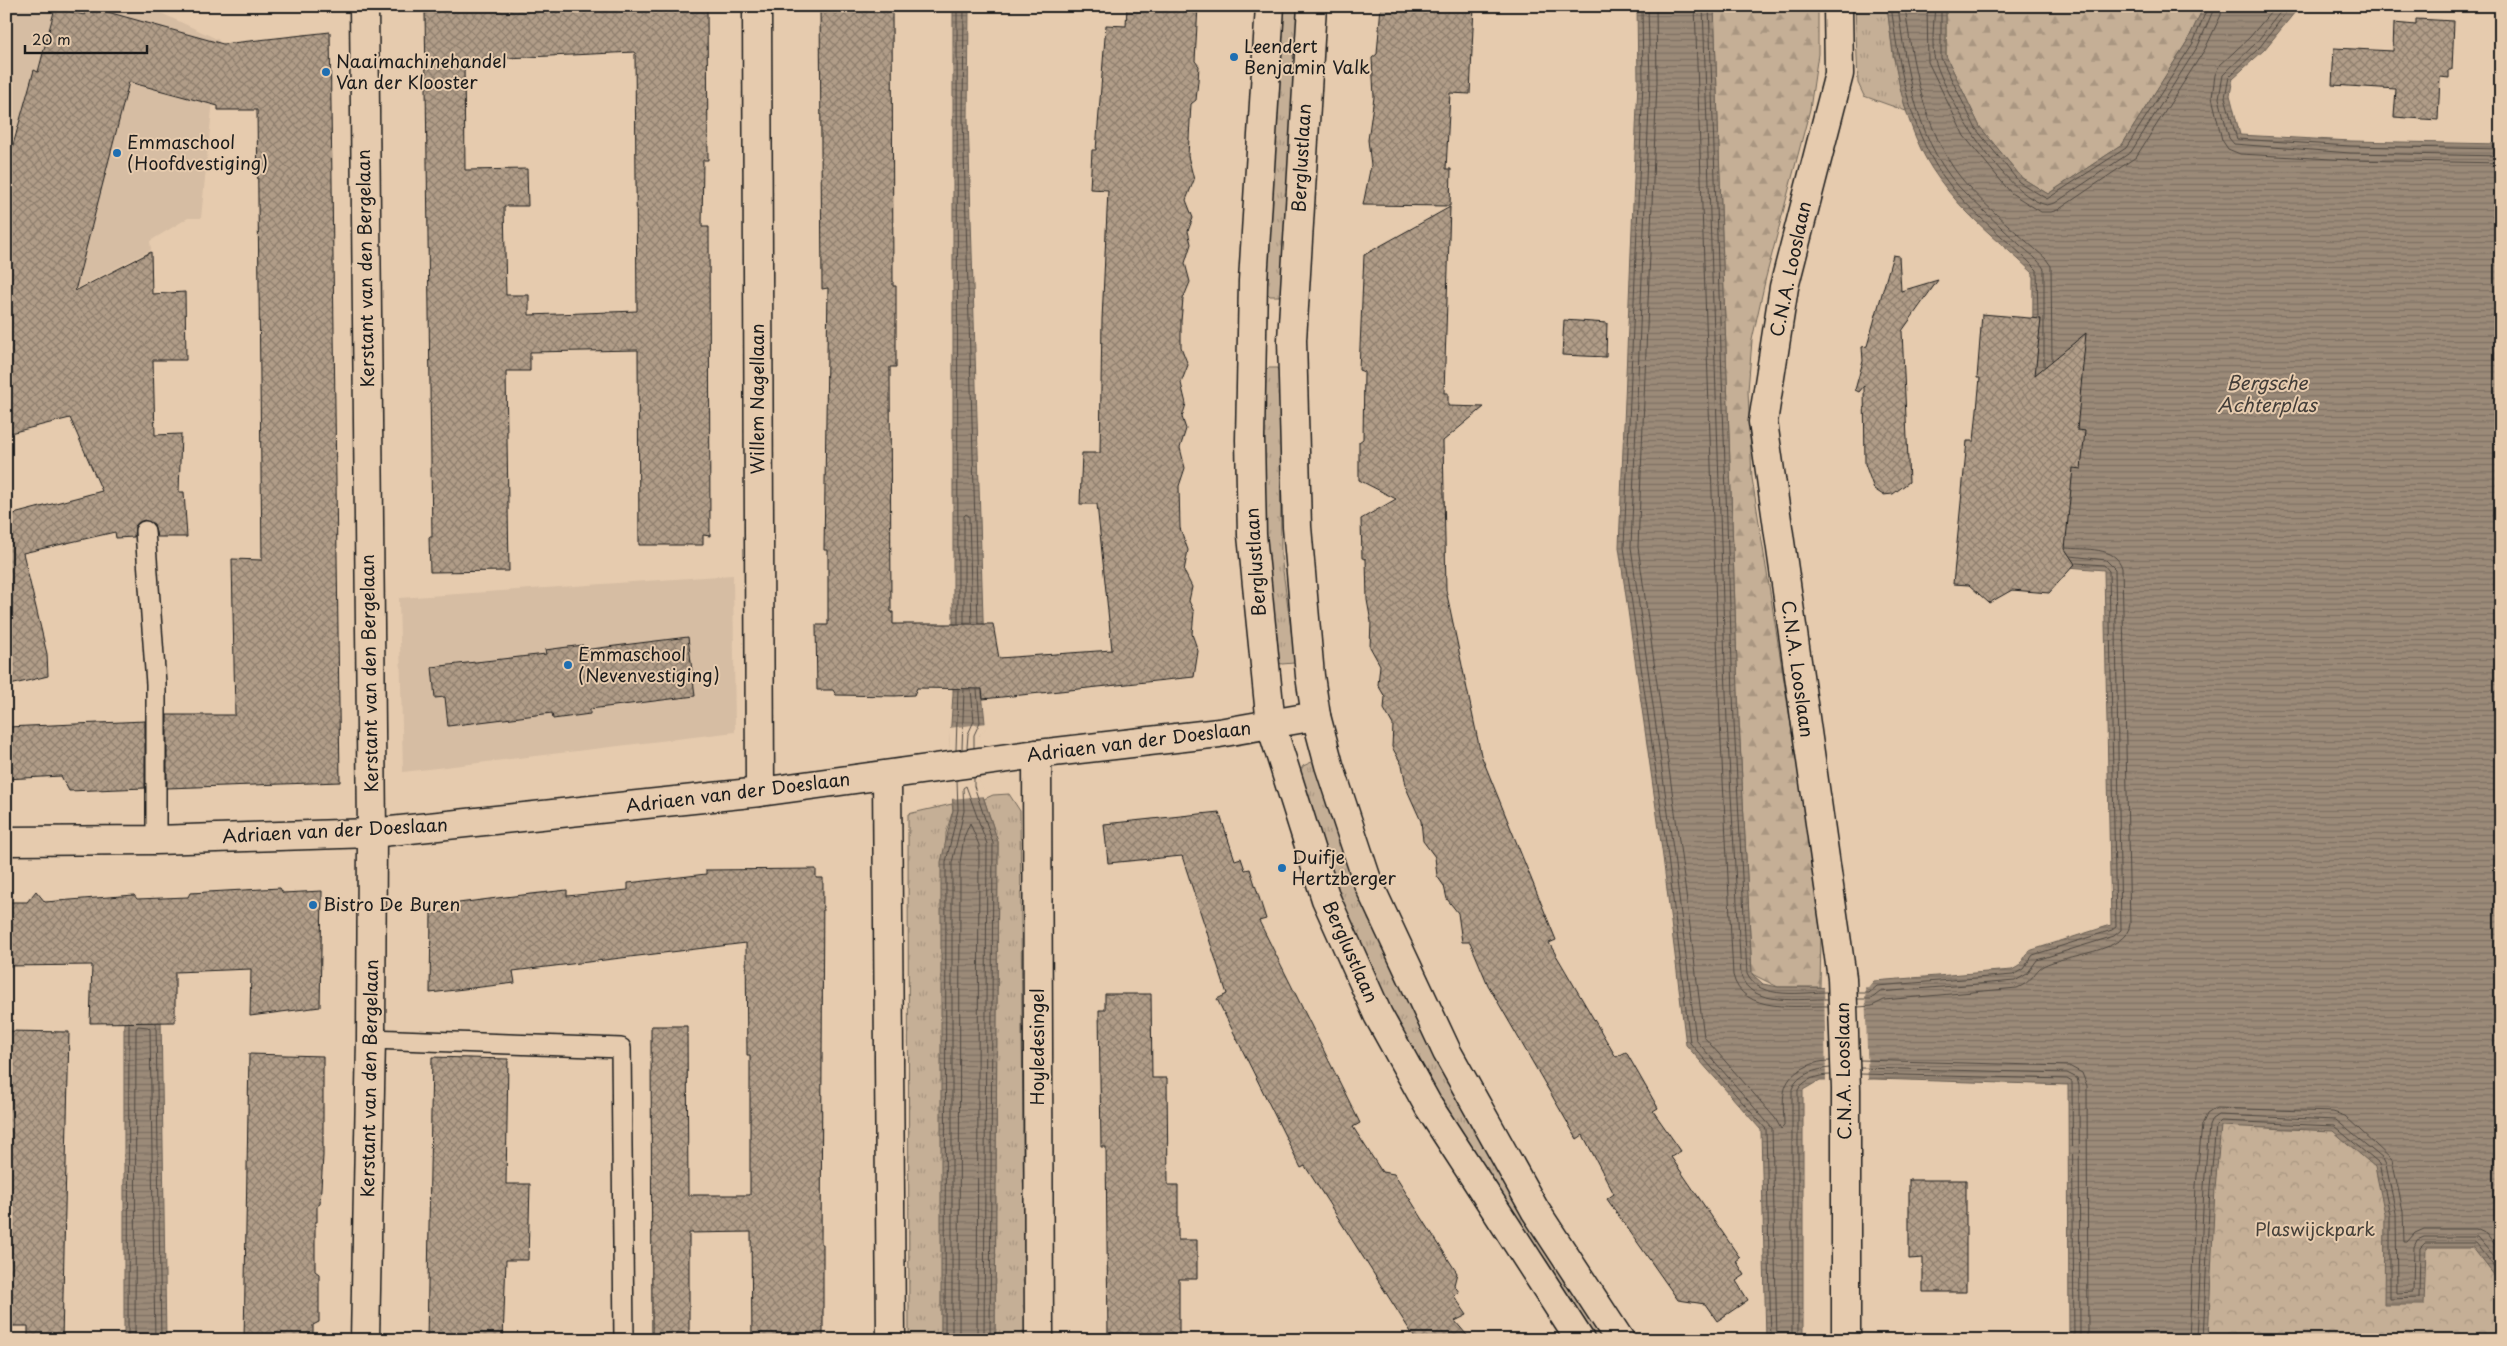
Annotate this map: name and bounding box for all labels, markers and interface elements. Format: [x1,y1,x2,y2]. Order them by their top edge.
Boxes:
scale bar [25,22,148,54]
text: 20 m [32,27,71,50]
place label: Leendert Benjamin Valk [1244,32,1370,80]
place label: Naaimachinehandel Van der Klooster [336,47,507,95]
marker: Leendert Benjamin Valk [1228,51,1240,63]
marker: Naaimachinehandel Van der Klooster [320,66,332,78]
street label: Berglustlaan [1284,103,1317,213]
place label: Emmaschool (Hoofdvestiging) [127,128,268,176]
marker: Emmaschool (Hoofdvestiging) [111,147,123,159]
street label: Kerstant van den Bergelaan [349,148,380,388]
street label: C.N.A. Looslaan [1762,198,1817,339]
street label: Willem Nagellaan [743,323,770,475]
water label: Bergsche Achterplas [2218,368,2319,418]
street label: Berglustlaan [1237,507,1272,617]
street label: Kerstant van den Bergelaan [353,553,384,793]
street label: C.N.A. Looslaan [1776,599,1821,739]
place label: Emmaschool (Nevenvestiging) [578,640,720,688]
marker: Emmaschool (Nevenvestiging) [562,659,574,671]
street label: Adriaen van der Doeslaan [1025,713,1253,768]
street label: Adriaen van der Doeslaan [624,764,852,819]
street label: Adriaen van der Doeslaan [221,810,448,849]
place label: Duifje Hertzberger [1292,843,1397,891]
marker: Duifje Hertzberger [1276,862,1288,874]
place label: Bistro De Buren [323,890,460,917]
street label: Berglustlaan [1317,896,1386,1007]
marker: Bistro De Buren [307,899,319,911]
street label: Kerstant van den Bergelaan [353,958,384,1198]
street label: Hoyledesingel [1023,988,1050,1106]
street label: C.N.A. Looslaan [1828,1002,1857,1140]
park label: Plaswijckpark [2255,1215,2375,1242]

